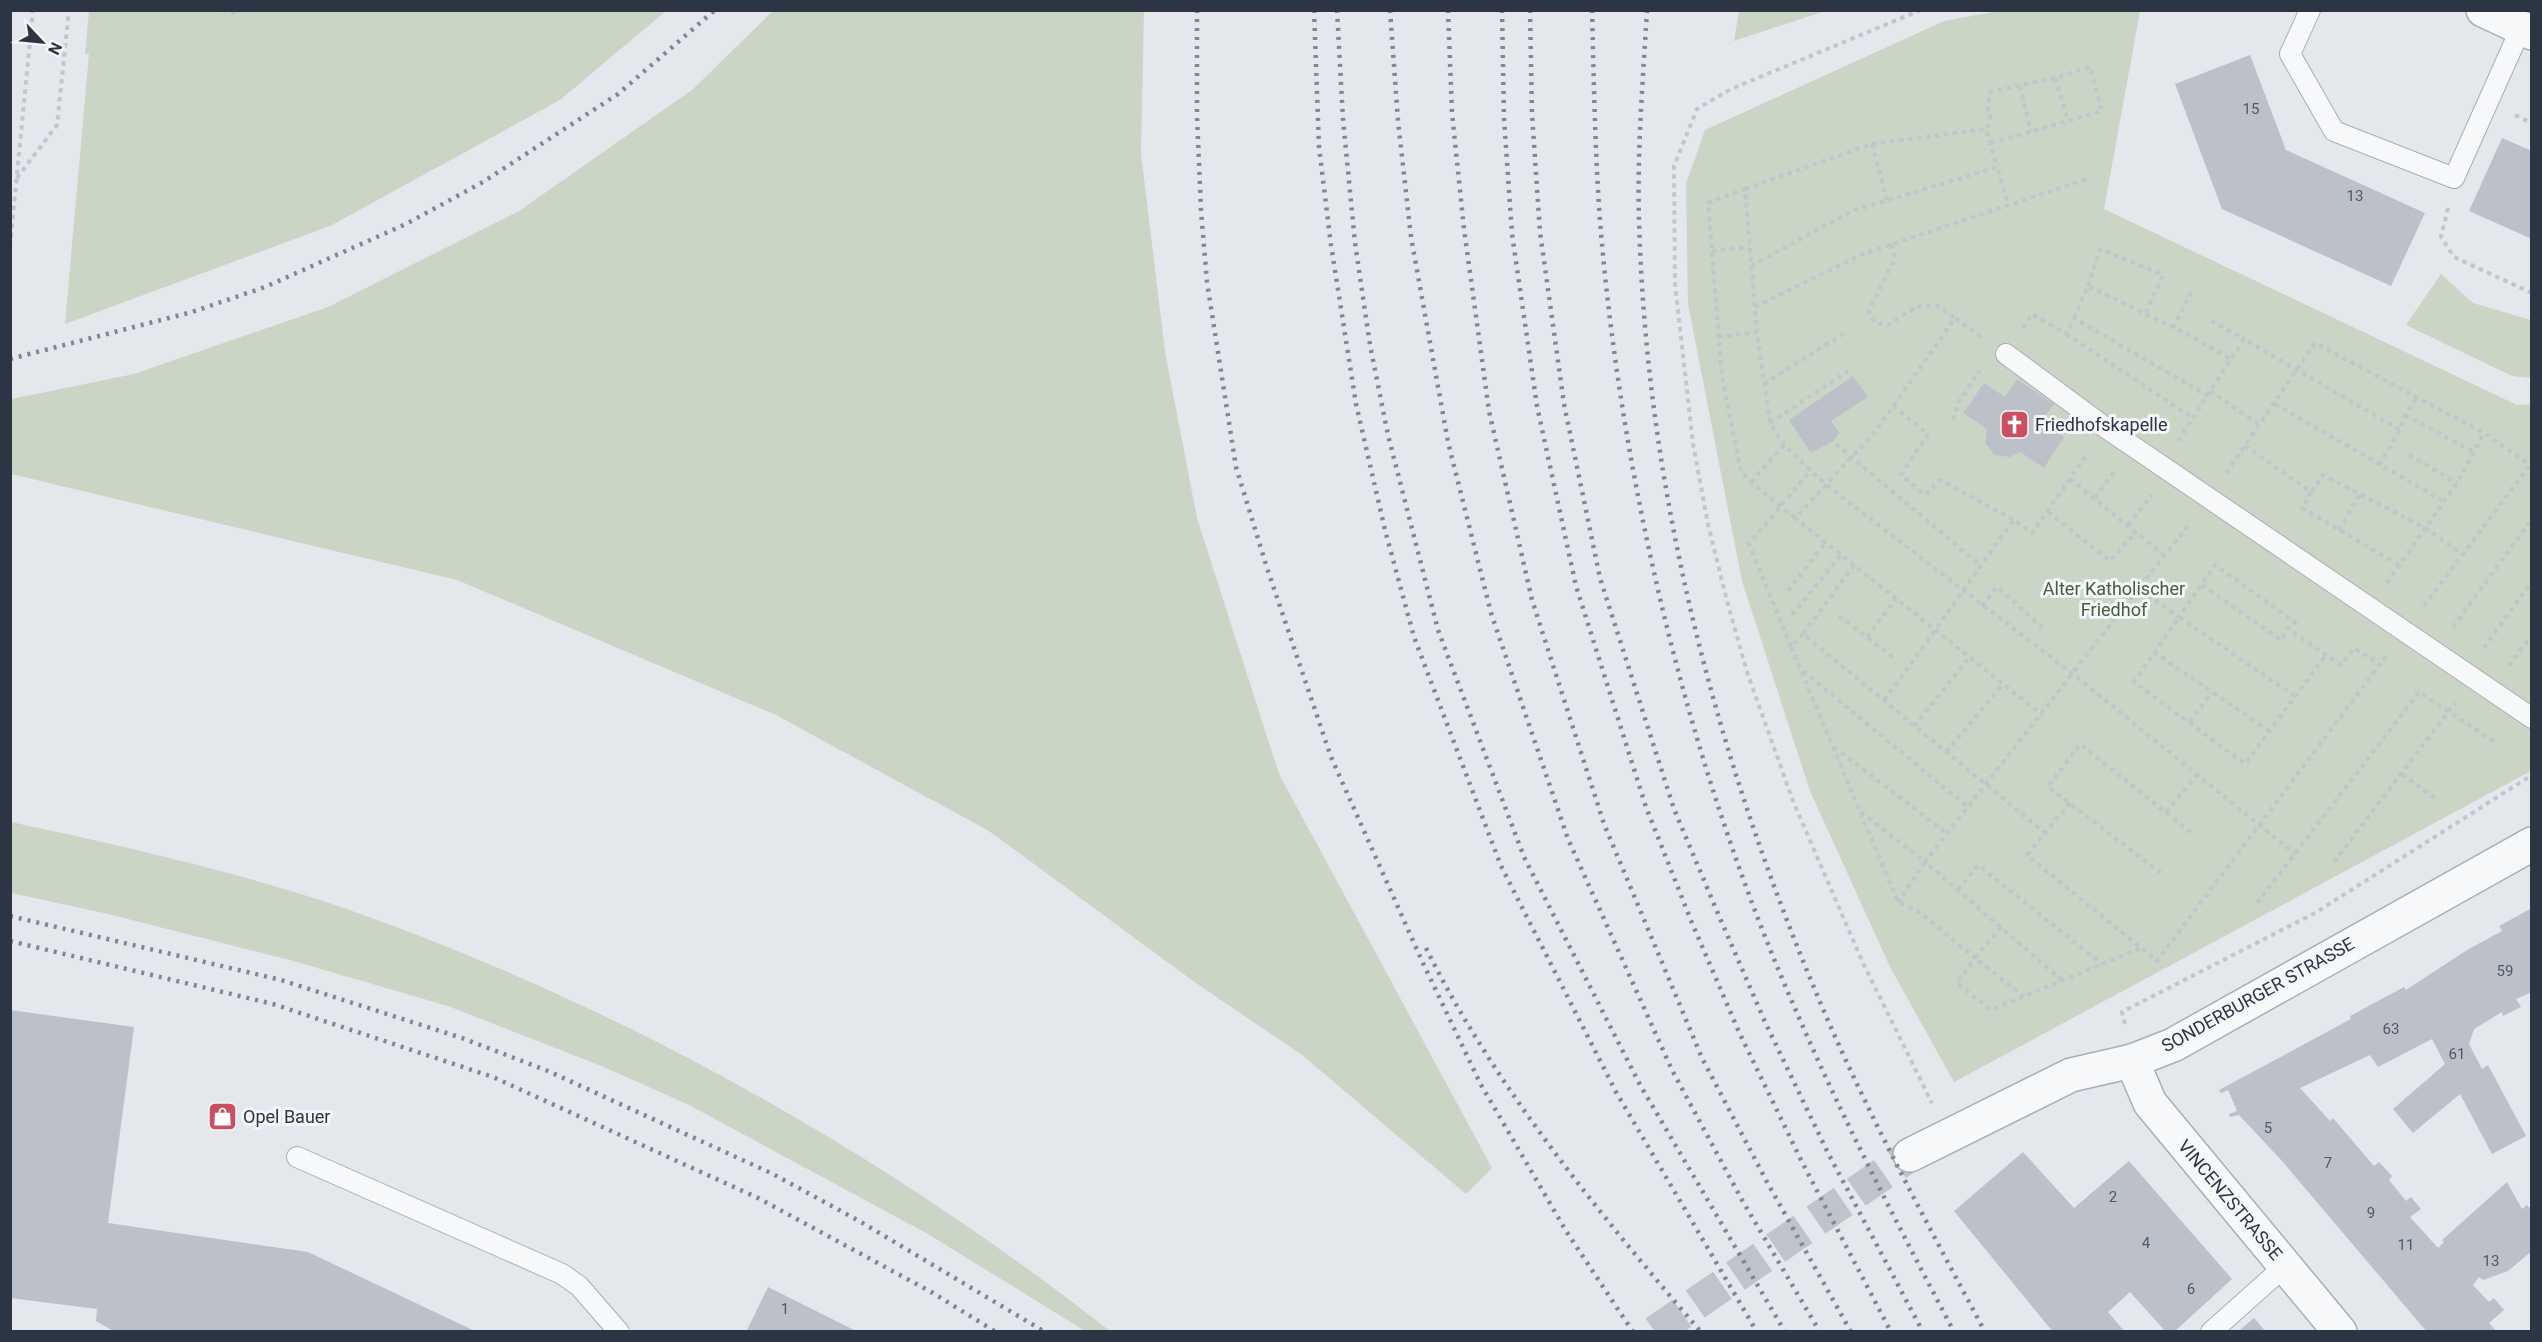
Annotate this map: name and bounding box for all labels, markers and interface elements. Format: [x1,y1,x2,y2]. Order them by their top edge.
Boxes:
north arrow [12,12,72,72]
text: N [44,39,66,58]
house number: 15 [2243,100,2259,118]
house number: 13 [2347,187,2363,205]
church icon: Friedhofskapelle [1998,409,2030,441]
place label: Friedhofskapelle [2035,414,2168,435]
park label: Alter Katholischer Friedhof [2043,578,2185,620]
street label: SONDERBURGER STRASSE [2158,933,2358,1056]
house number: 59 [2497,962,2513,980]
house number: 63 [2383,1020,2399,1038]
house number: 61 [2449,1045,2465,1063]
shop icon: Opel Bauer [206,1101,238,1133]
place label: Opel Bauer [243,1106,330,1127]
house number: 5 [2264,1119,2272,1137]
street label: VINCENZSTRASSE [2174,1135,2287,1264]
house number: 7 [2324,1154,2332,1172]
house number: 2 [2109,1188,2117,1206]
house number: 9 [2367,1204,2375,1222]
house number: 4 [2142,1234,2151,1252]
house number: 11 [2398,1236,2414,1254]
house number: 13 [2483,1252,2499,1270]
house number: 6 [2187,1280,2195,1298]
house number: 1 [781,1300,789,1318]

